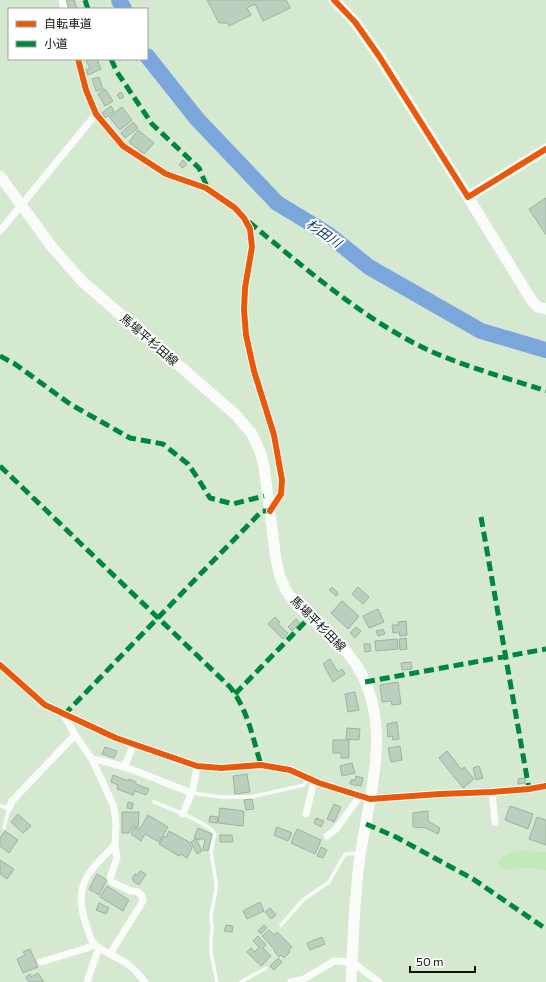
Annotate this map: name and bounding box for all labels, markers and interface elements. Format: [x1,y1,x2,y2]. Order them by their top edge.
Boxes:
legend [8,8,148,60]
text: 自転車道 [44,16,92,30]
text: 小道 [44,36,68,50]
water label: 杉田川 [303,215,346,252]
street label: 馬場平杉田線 [118,310,181,368]
street label: 馬場平杉田線 [288,593,349,654]
scale bar [410,948,475,974]
text: 50 m [416,954,444,968]

